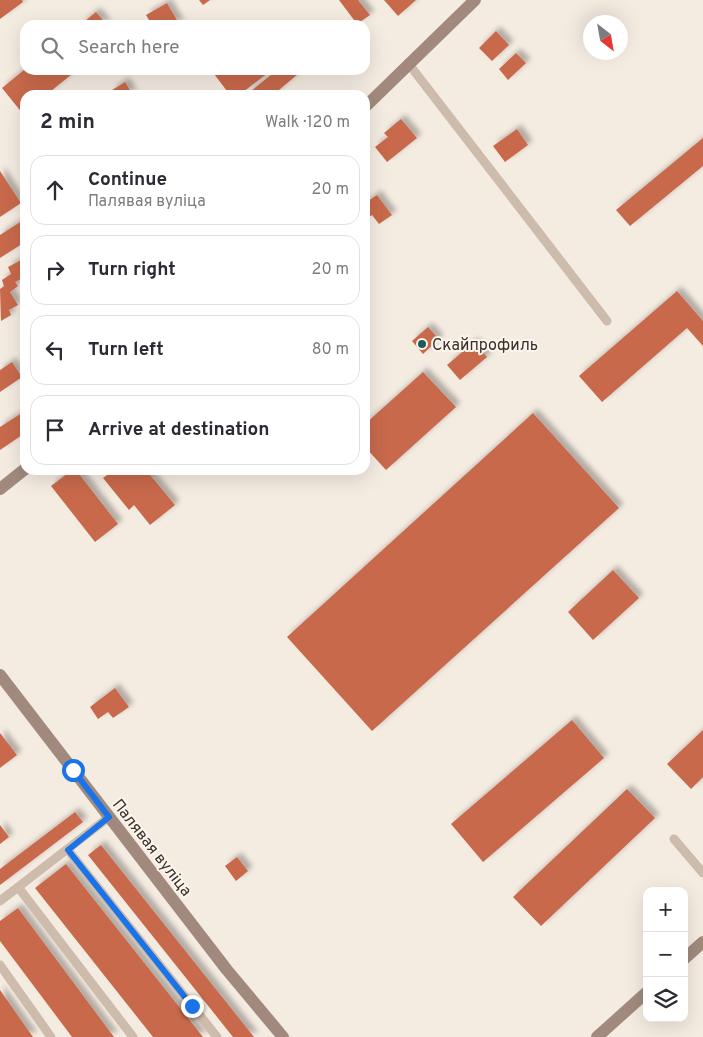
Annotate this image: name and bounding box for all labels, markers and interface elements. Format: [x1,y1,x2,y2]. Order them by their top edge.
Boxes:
north arrow [583,15,628,60]
search box [20,20,370,75]
icon: search [38,34,66,62]
text: Search here [78,36,180,60]
text: 2 min [40,109,95,136]
text: Walk · 120 m [265,113,350,133]
text: Continue [88,168,167,192]
icon: ahead [41,176,69,204]
text: 20 m [312,180,349,200]
text: Палявая вуліца [88,192,206,212]
icon: right [41,256,69,284]
text: Turn right [88,258,176,282]
text: 20 m [312,260,349,280]
icon: left [41,336,69,364]
place label: Скайпрофиль [432,336,538,356]
text: Turn left [88,338,164,362]
marker: Скайпрофиль [416,338,428,350]
text: 80 m [312,340,349,360]
icon: arrive [41,416,69,444]
text: Arrive at destination [88,418,269,442]
route start [62,759,85,782]
street label: Палявая вуліца [107,796,196,901]
map controls [643,887,688,1022]
button: + [643,887,688,932]
button: − [643,932,688,977]
button: layers [643,977,688,1022]
route end [181,995,204,1018]

